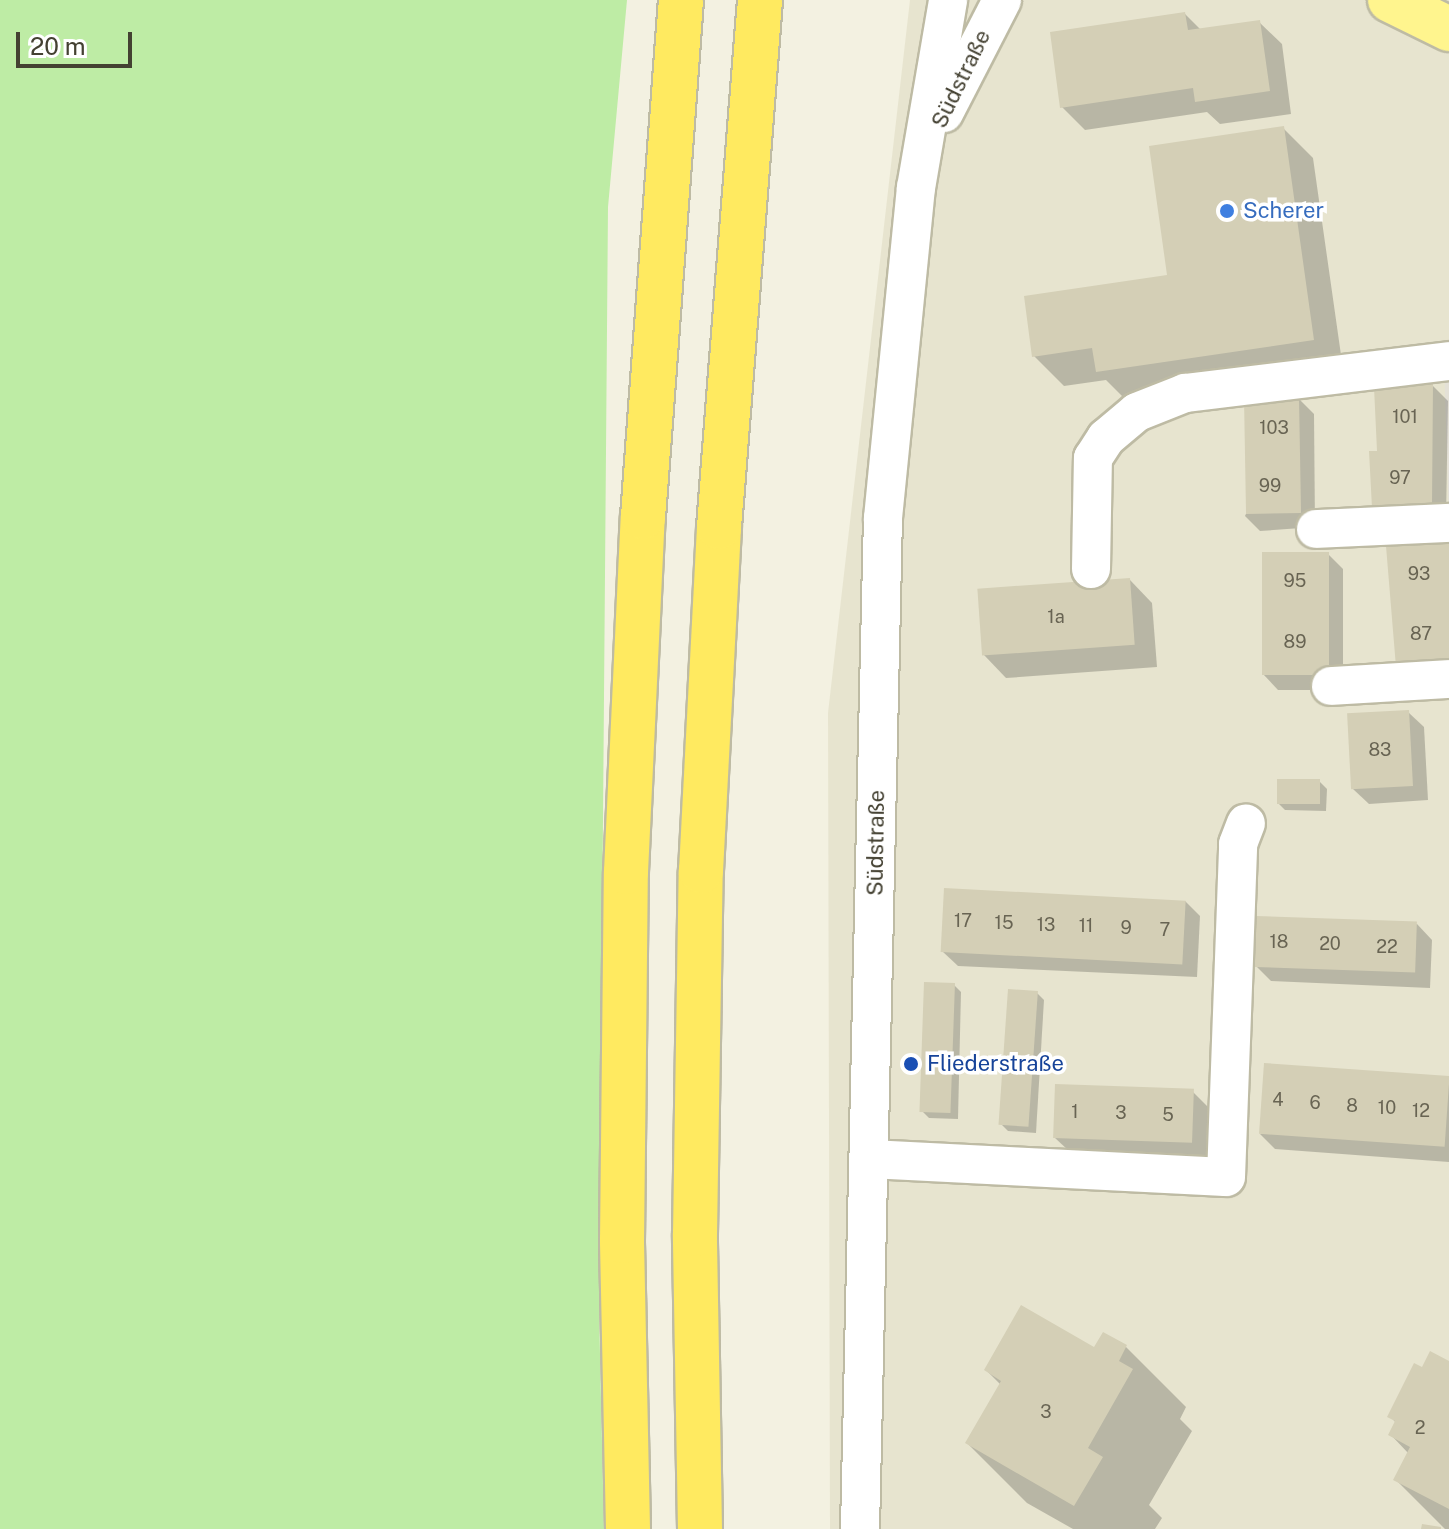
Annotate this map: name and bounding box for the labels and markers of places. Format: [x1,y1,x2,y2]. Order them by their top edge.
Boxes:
place label: Scherer [1243,198,1324,224]
marker: Scherer [1218,202,1236,220]
place label: Fliederstraße [927,1051,1064,1077]
marker: Fliederstraße [902,1055,920,1073]

